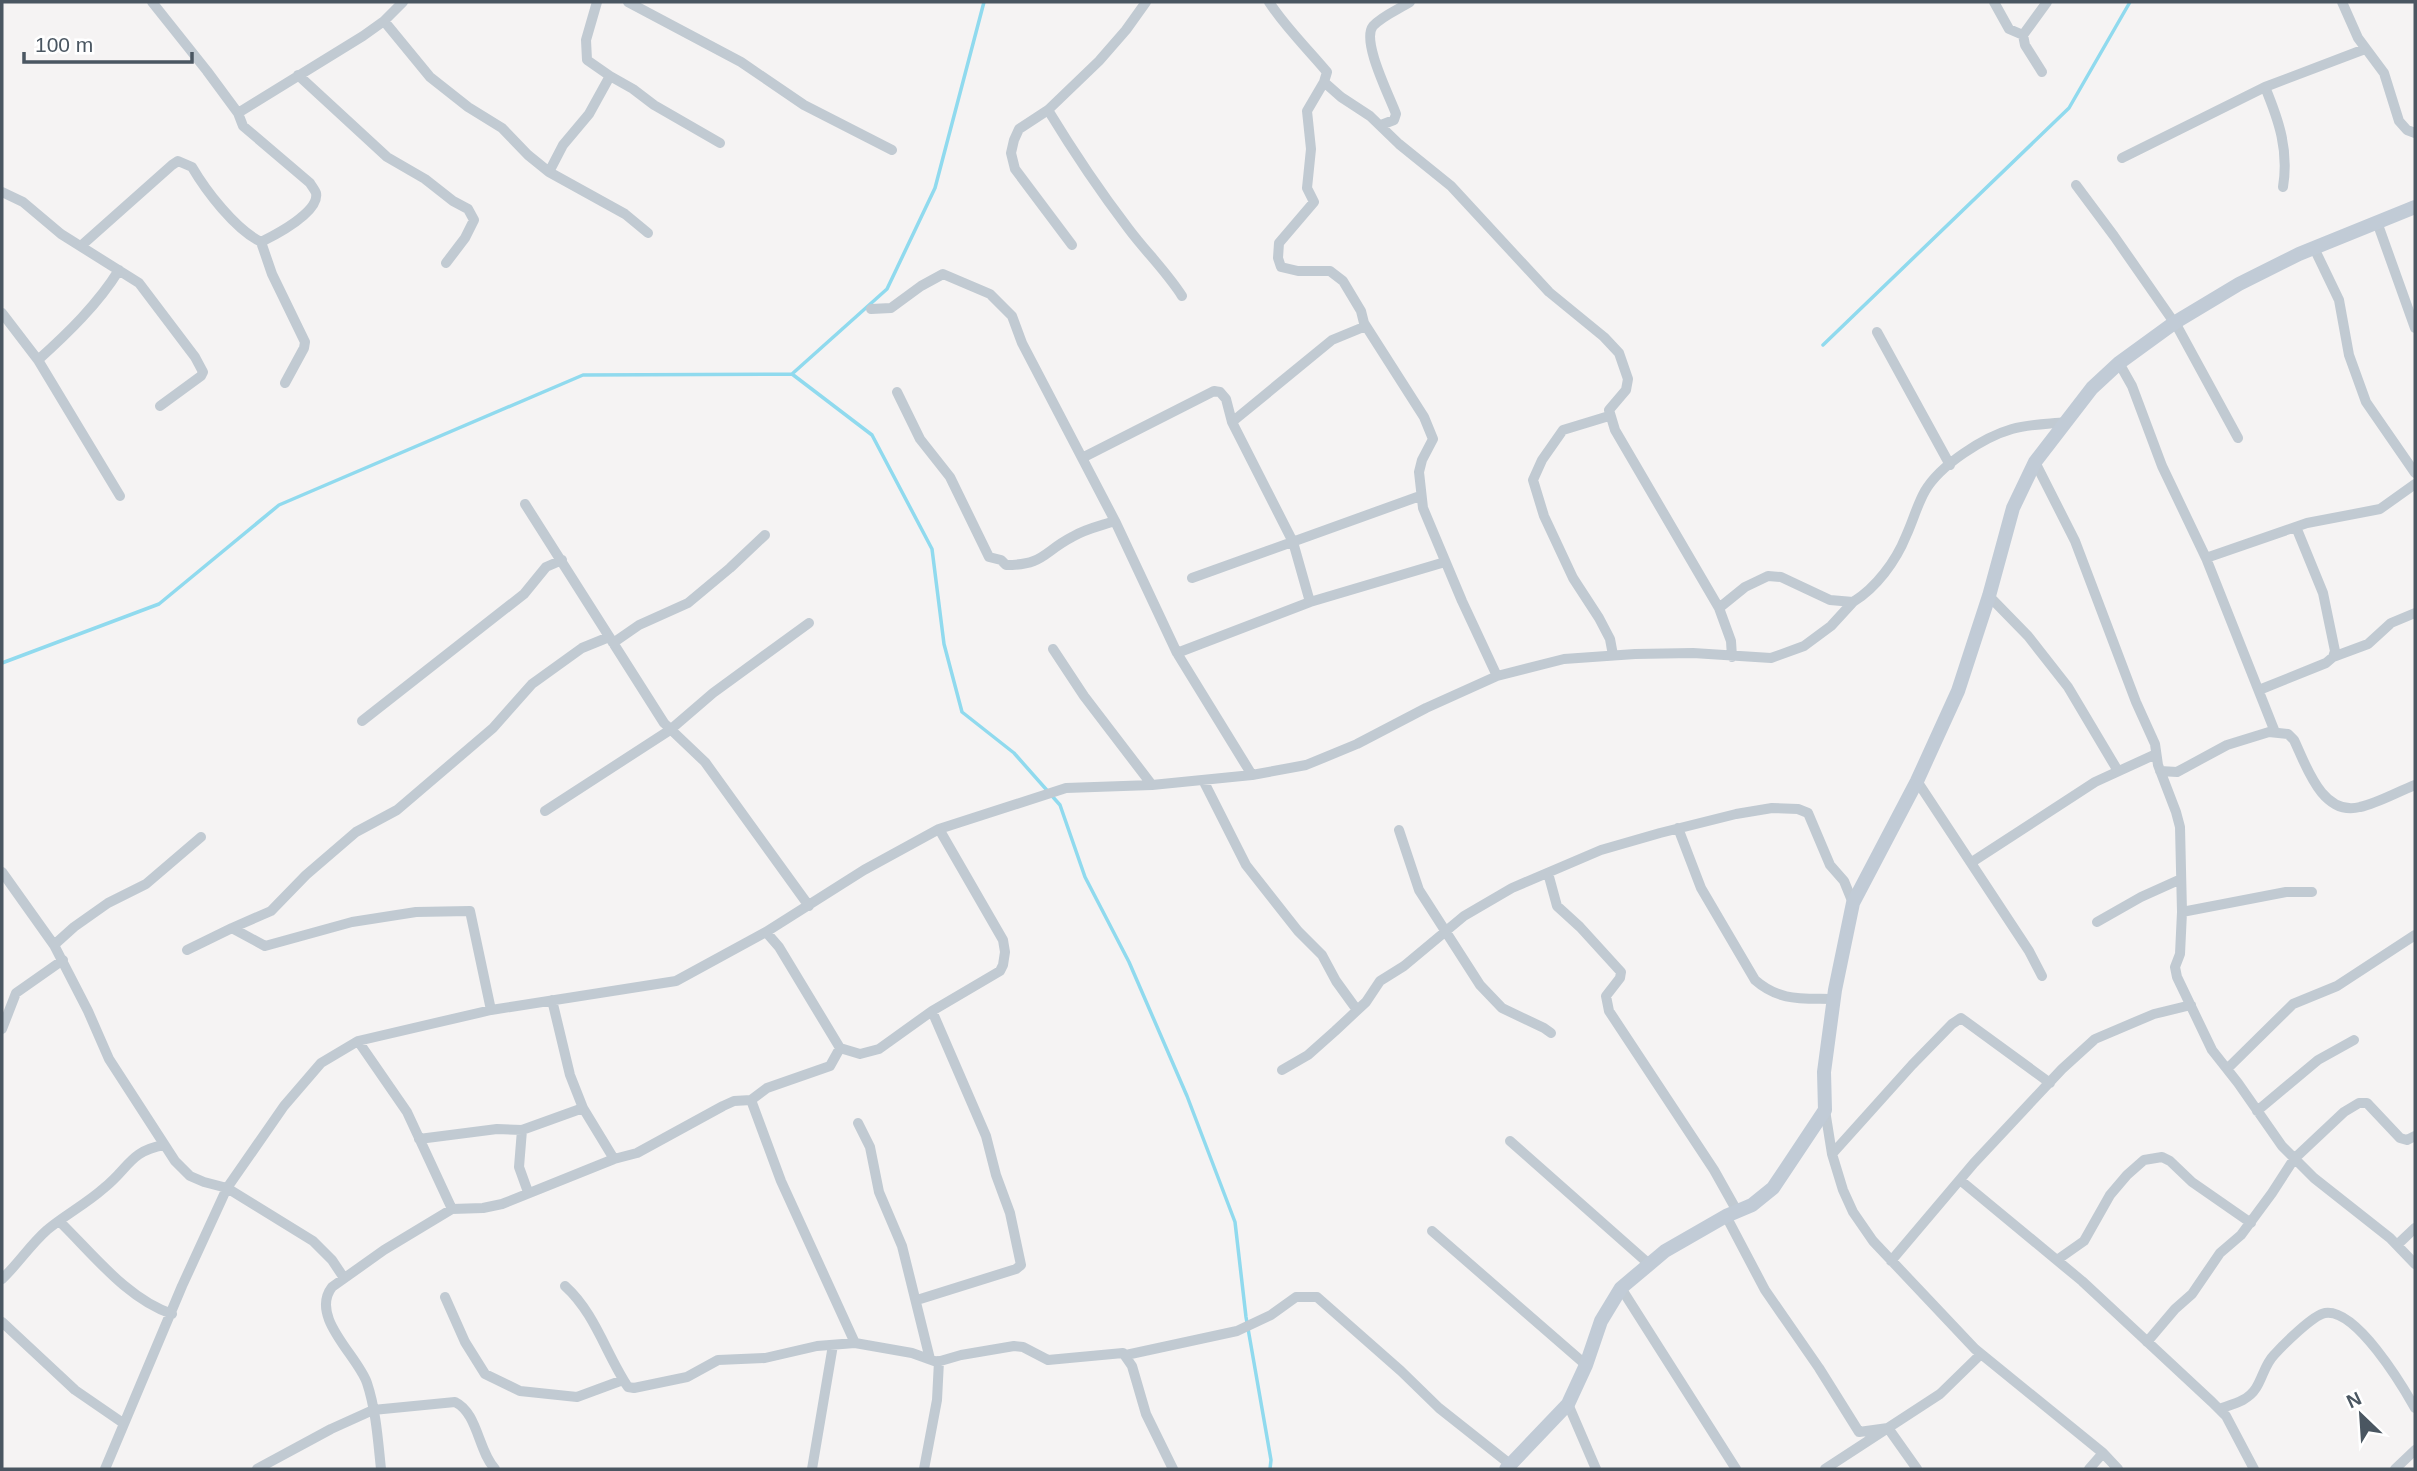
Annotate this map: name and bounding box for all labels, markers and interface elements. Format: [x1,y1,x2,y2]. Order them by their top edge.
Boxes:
scale bar [24,21,192,65]
text: 100 m [35,33,93,56]
north arrow [2326,1380,2396,1450]
text: N [2343,1388,2365,1412]

